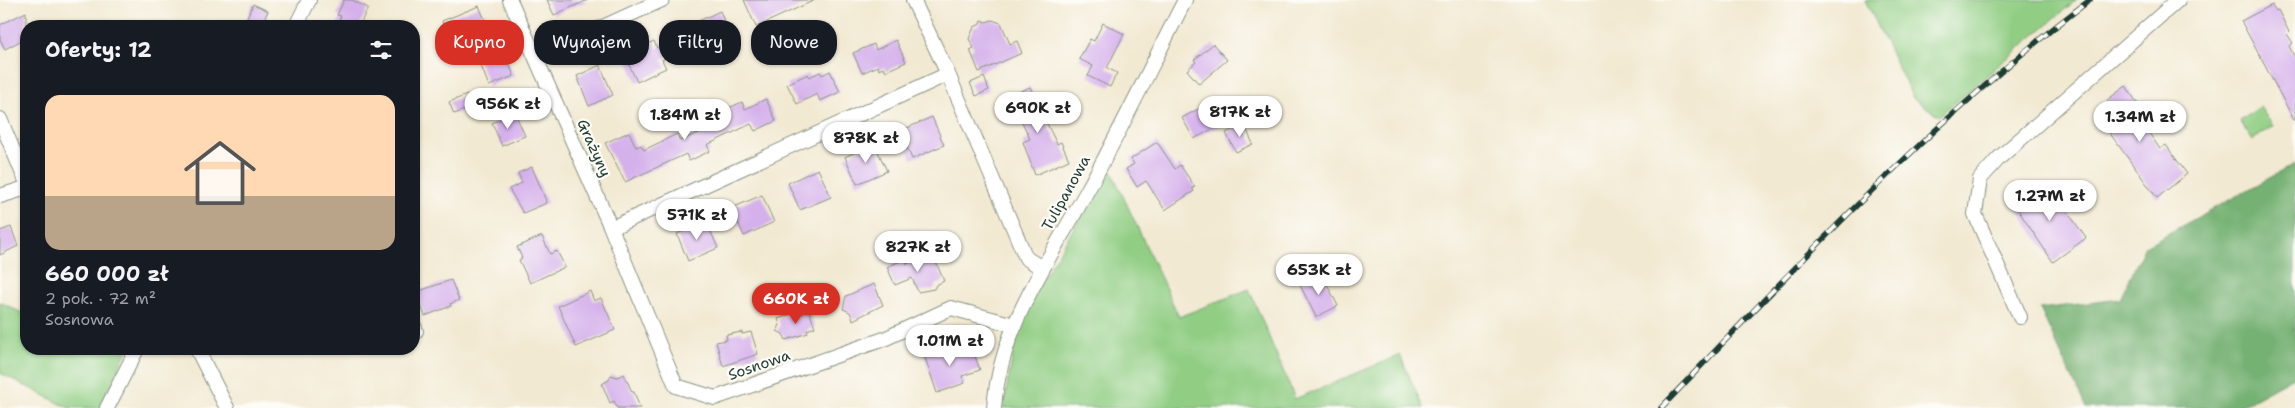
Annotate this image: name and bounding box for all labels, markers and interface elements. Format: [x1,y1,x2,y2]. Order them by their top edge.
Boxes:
chip: Kupno [435,20,524,65]
chip: Wynajem [534,20,649,65]
chip: Filtry [659,20,741,65]
chip: Nowe [751,20,837,65]
text: Oferty: 12 [45,36,152,64]
icon: filters [367,36,395,64]
pin: 956K zł [462,88,554,130]
pin: 690K zł [992,92,1084,134]
text: 956K zł [476,93,540,114]
pin: 817K zł [1194,96,1286,138]
text: 690K zł [1005,97,1071,118]
pin: 1.84M zł [633,98,737,141]
pin: 1.34M zł [2088,100,2192,143]
text: 817K zł [1209,101,1271,122]
text: 1.84M zł [649,104,721,125]
text: 1.34M zł [2104,106,2176,127]
street label: Grażyny [572,116,616,180]
pin: 878K zł [820,121,912,164]
text: 878K zł [833,127,899,148]
icon: home [175,128,265,218]
street label: Tulipanowa [1037,151,1095,234]
pin: 1.27M zł [1998,180,2102,222]
text: 1.27M zł [2015,185,2085,206]
pin: 571K zł [651,198,743,241]
text: 571K zł [667,204,727,225]
pin: 827K zł [872,230,964,273]
text: 827K zł [885,236,951,257]
pin: 653K zł [1273,254,1365,296]
text: 653K zł [1287,259,1351,280]
text: 660 000 zł [45,260,169,288]
pin: 660K zł [750,282,842,325]
text: 2 pok. · 72 m² [45,288,156,309]
text: 660K zł [763,288,829,309]
text: Sosnowa [45,309,114,330]
pin: 1.01M zł [898,324,1002,367]
text: 1.01M zł [917,330,983,351]
street label: Sosnowa [725,345,793,385]

